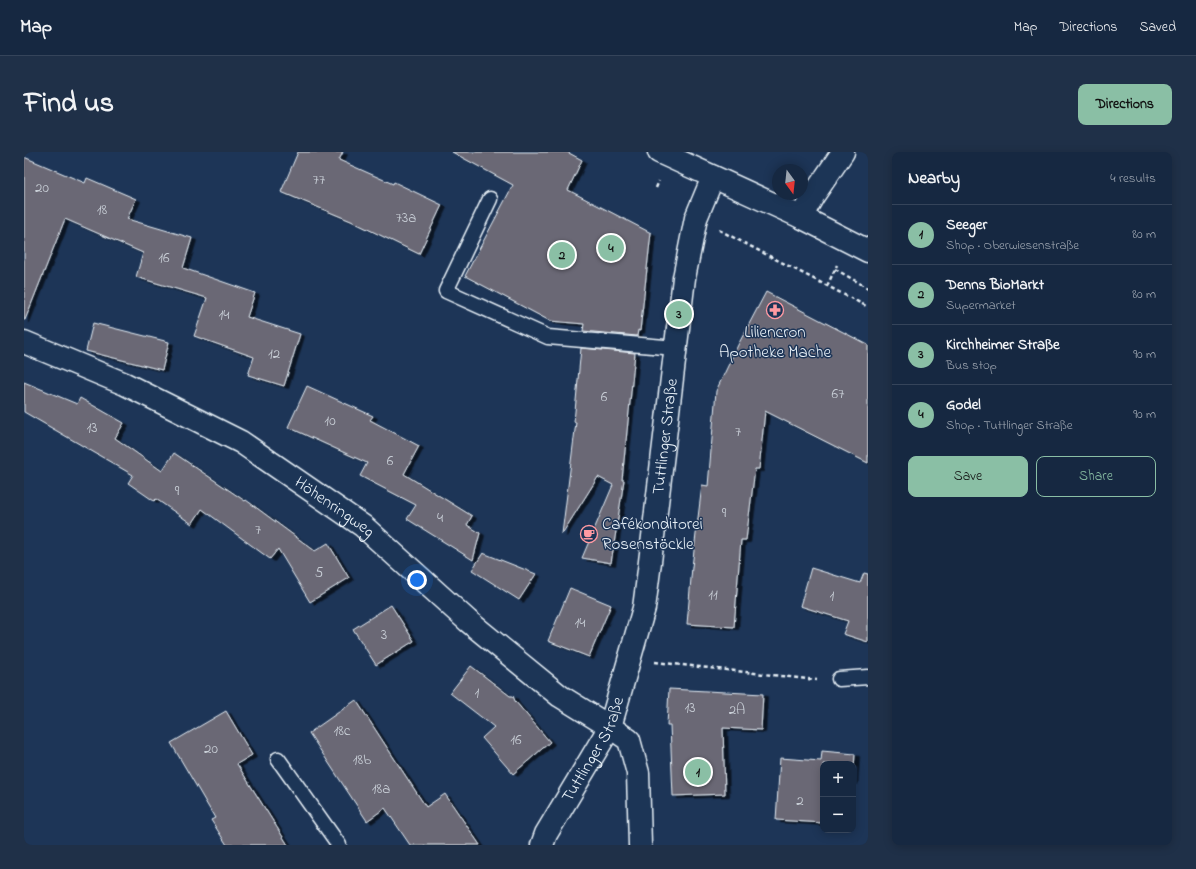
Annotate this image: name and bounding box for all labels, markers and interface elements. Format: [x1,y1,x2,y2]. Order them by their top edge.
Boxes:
text: Map [20,14,52,41]
text: Map [1014,17,1037,38]
text: Directions [1059,17,1117,38]
text: Saved [1139,17,1176,38]
text: Find us [24,84,114,125]
button: Directions [1078,84,1172,125]
north arrow [772,164,808,200]
text: Nearby [908,166,960,191]
house number: 77 [313,169,325,191]
text: 4 results [1110,169,1156,188]
house number: 20 [35,177,49,199]
house number: 18 [97,199,108,221]
house number: 73a [396,207,416,229]
text: Seeger [946,214,987,236]
text: 1 [919,225,923,244]
text: 80 m [1132,225,1156,244]
pin: 4 [598,233,624,263]
text: Shop · Oberwiesenstraße [946,236,1079,255]
pin: 2 [549,240,575,270]
house number: 16 [158,247,170,269]
text: Denns BioMarkt [946,274,1044,296]
text: 2 [918,285,924,304]
text: 80 m [1132,285,1156,304]
text: Supermarket [946,296,1016,315]
pin: 3 [666,299,692,329]
pharmacy icon: Liliencron Apotheke Mache [765,300,785,320]
house number: 14 [219,304,229,326]
place label: Liliencron Apotheke Mache [719,320,831,365]
text: Kirchheimer Straße [946,334,1060,356]
house number: 12 [268,343,281,365]
text: 3 [918,345,924,364]
text: 90 m [1133,345,1156,364]
text: Bus stop [946,356,997,375]
street label: Tuttlinger Straße [646,377,684,496]
house number: 67 [832,383,844,405]
house number: 6 [601,386,608,408]
text: Godel [946,394,981,416]
text: 4 [918,405,924,424]
text: 90 m [1133,405,1156,424]
house number: 10 [324,410,336,432]
text: Shop · Tuttlinger Straße [946,416,1073,435]
house number: 13 [87,417,97,439]
house number: 7 [735,421,741,443]
house number: 6 [387,450,394,472]
button: Save [908,456,1028,497]
button: Share [1036,456,1156,497]
street label: Höhenringweg [289,470,381,545]
house number: 9 [175,480,180,502]
house number: 9 [722,502,727,524]
house number: 4 [437,507,443,529]
place label: Cafékonditorei Rosenstöckle [602,512,703,557]
house number: 7 [255,519,261,541]
cafe icon: Cafékonditorei Rosenstöckle [579,524,599,544]
house number: 5 [315,562,324,584]
your location [407,570,427,590]
house number: 11 [708,584,718,606]
house number: 1 [830,585,835,607]
house number: 14 [575,612,585,634]
house number: 3 [381,624,387,646]
house number: 1 [475,682,480,704]
street label: Tuttlinger Straße [555,693,631,807]
house number: 13 [685,697,695,719]
house number: 2A [729,699,745,721]
house number: 18c [333,720,351,742]
house number: 16 [510,729,522,751]
house number: 20 [204,738,218,760]
house number: 18b [353,749,371,771]
pin: 1 [685,757,711,787]
map controls [820,761,856,833]
button: + [820,761,856,797]
house number: 18a [372,778,390,800]
house number: 2 [796,790,804,812]
button: − [820,797,856,833]

